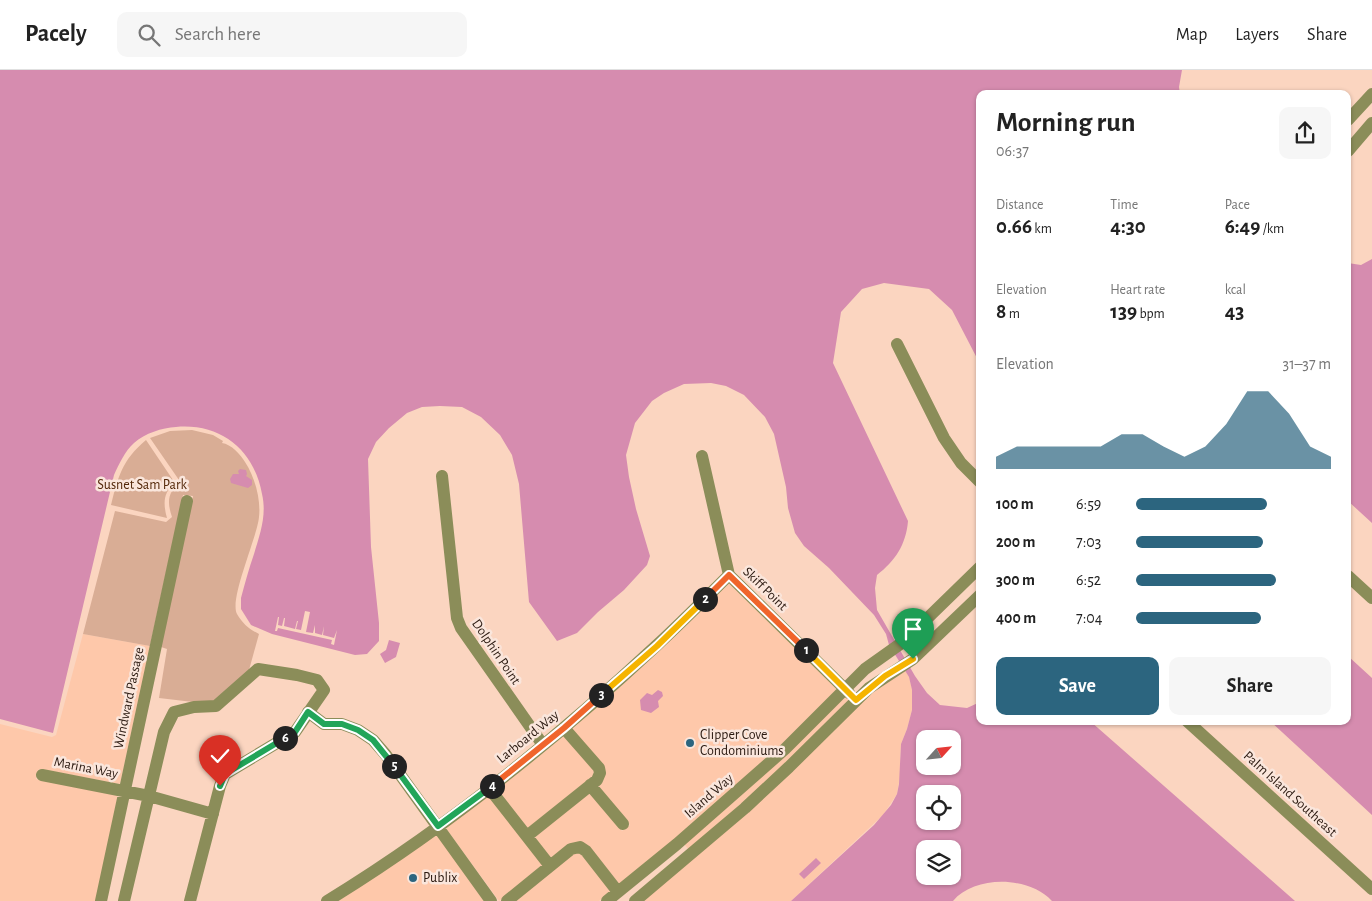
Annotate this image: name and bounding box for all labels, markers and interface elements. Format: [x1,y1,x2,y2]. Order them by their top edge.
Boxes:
search box [117,12,467,57]
icon: search [135,21,163,49]
text: Pacely [25,22,87,46]
text: Search here [175,25,261,44]
text: Map [1176,26,1207,44]
text: Layers [1235,26,1279,44]
text: Share [1307,26,1347,44]
button: share [1279,107,1331,159]
text: Morning run [996,109,1136,137]
text: 06:37 [996,143,1029,159]
text: Distance [996,198,1043,212]
text: Time [1110,198,1138,212]
text: Pace [1225,198,1250,212]
text: 0.66 [996,216,1032,237]
text: 4:30 [1110,216,1146,237]
text: 6:49 [1225,216,1260,237]
text: km [1032,222,1052,236]
text: /km [1260,222,1284,236]
text: Elevation [996,283,1047,297]
text: Heart rate [1110,283,1165,297]
text: kcal [1225,283,1246,297]
text: 8 [996,301,1006,322]
text: 139 [1110,301,1137,322]
text: 43 [1225,301,1244,322]
text: m [1006,307,1020,321]
text: bpm [1137,307,1165,321]
text: Elevation [996,356,1054,372]
text: 31–37 m [1283,356,1331,372]
park label: Susnet Sam Park [97,478,187,492]
text: 100 m [996,496,1034,512]
text: 6:59 [1076,496,1101,512]
text: 200 m [996,534,1036,550]
text: 7:03 [1076,534,1101,550]
street label: Skiff Point [740,565,790,614]
text: 300 m [996,572,1035,588]
text: 6:52 [1076,572,1101,588]
pin: 2 [692,586,718,612]
text: 2 [702,592,709,606]
pin [892,608,934,659]
text: 400 m [996,610,1036,626]
text: 7:04 [1076,610,1102,626]
icon: arrive [899,615,927,643]
street label: Dolphin Point [469,617,523,688]
pin: 1 [794,638,818,662]
text: 1 [804,643,809,657]
street label: Windward Passage [111,646,147,750]
button: Save [996,657,1159,715]
button: Share [1169,657,1331,715]
pin: 3 [588,682,614,708]
text: 3 [598,688,605,702]
street label: Larboard Way [494,708,562,766]
pin: 6 [272,726,298,750]
place label: Clipper Cove Condominiums [700,728,784,758]
north arrow [916,730,961,775]
map controls [916,730,961,885]
text: 6 [282,731,289,745]
pin [199,735,241,786]
marker: Clipper Cove Condominiums [684,737,696,749]
icon: check [206,742,234,770]
street label: Palm Island Southeast [1241,749,1340,840]
pin: 5 [382,754,406,778]
street label: Marina Way [53,755,119,781]
text: 5 [391,759,398,773]
street label: Island Way [682,771,736,821]
pin: 4 [480,774,504,798]
text: 4 [489,779,496,793]
button: locate [916,785,961,830]
button: layers [916,840,961,885]
place label: Publix [423,871,457,885]
marker: Publix [407,872,419,884]

